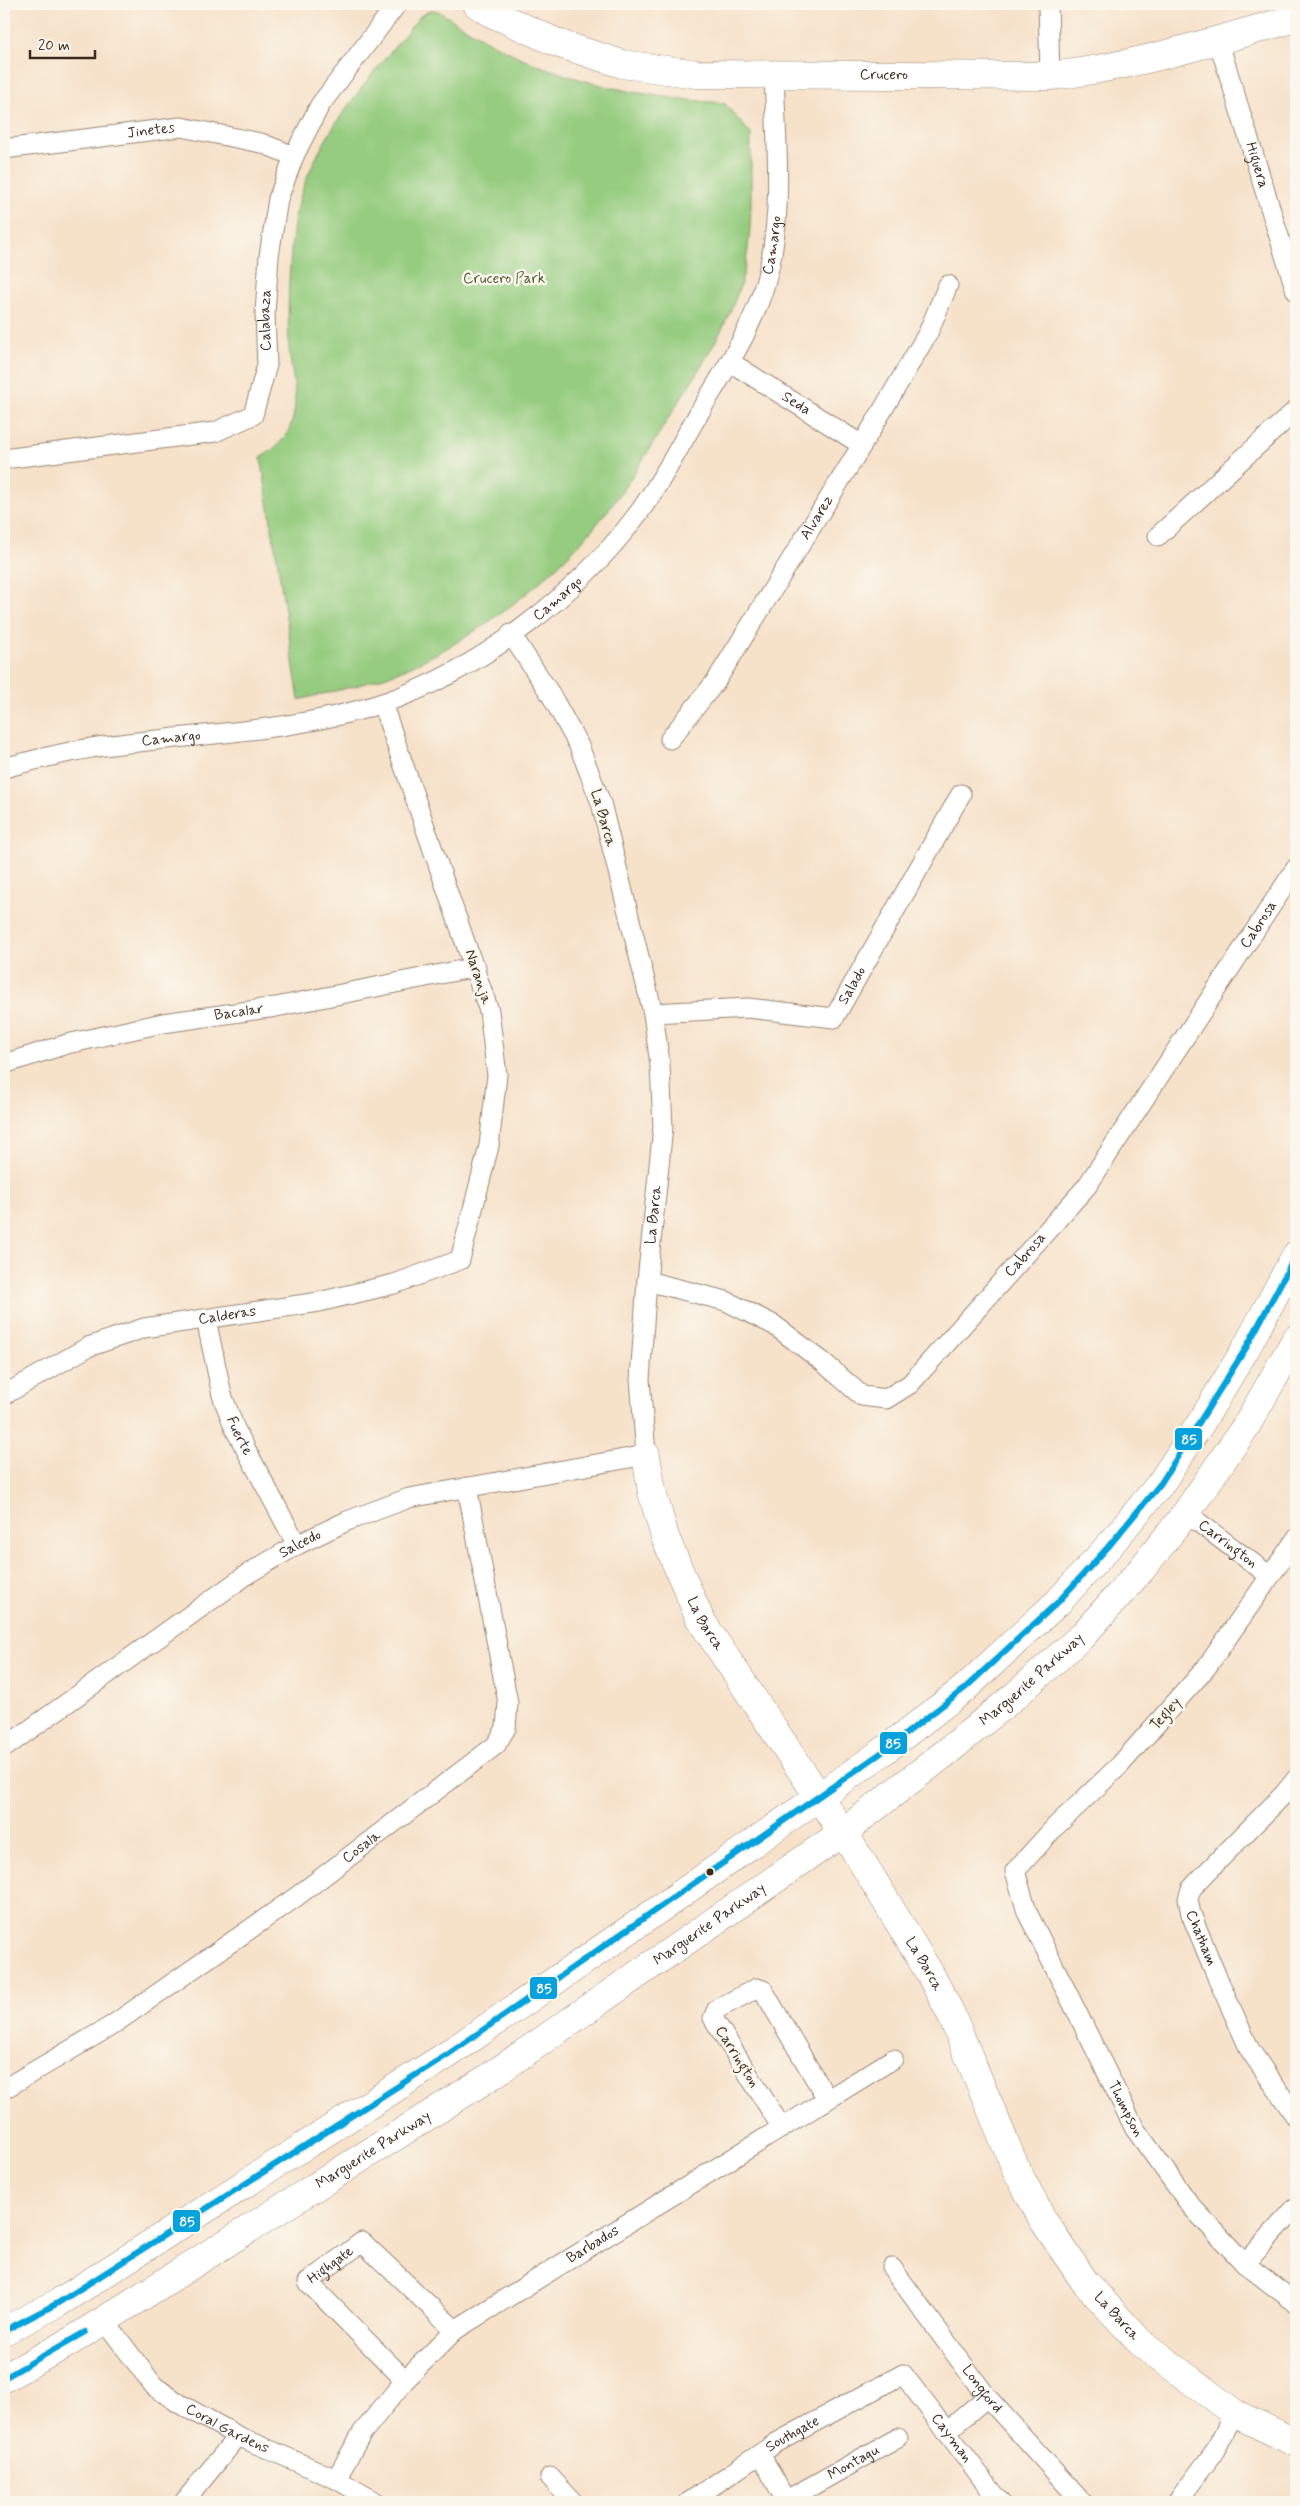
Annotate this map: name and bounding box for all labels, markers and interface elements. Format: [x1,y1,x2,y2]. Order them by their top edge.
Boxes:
scale bar [30,28,95,60]
text: 20 m [38,36,70,56]
street label: Crucero [860,65,908,85]
street label: Jinetes [126,118,176,144]
street label: Higuera [1240,140,1274,191]
street label: Camargo [758,215,787,277]
park label: Crucero Park [463,269,545,289]
street label: Calabaza [255,289,277,351]
street label: Seda [778,387,814,420]
street label: Alvarez [796,492,838,544]
street label: Camargo [529,572,587,626]
street label: Camargo [140,726,202,751]
street label: La Barca [585,787,621,850]
street label: Cabrosa [1236,897,1282,953]
street label: Naranja [460,947,497,1008]
street label: Salado [834,963,871,1008]
street label: Bacalar [213,999,265,1026]
street label: La Barca [641,1183,667,1245]
street label: Cabrosa [1000,1228,1051,1281]
street label: Calderas [197,1301,258,1330]
street label: Fuerte [221,1413,257,1459]
line badge: 85 [1174,1427,1203,1451]
text: 85 [1181,1431,1197,1449]
street label: Carrington [1194,1515,1261,1573]
street label: Salcedo [275,1525,325,1563]
street label: La Barca [682,1594,729,1655]
street label: Marguerite Parkway [975,1629,1088,1731]
street label: Tegley [1146,1693,1187,1735]
line badge: 85 [879,1731,908,1755]
text: 85 [885,1735,901,1753]
street label: Cosala [338,1826,386,1868]
unlabelled marker [705,1867,715,1877]
street label: Marguerite Parkway [649,1879,770,1971]
street label: Chatham [1181,1907,1221,1969]
street label: La Barca [900,1934,948,1995]
line badge: 85 [529,1976,558,2000]
text: 85 [536,1980,552,1998]
street label: Carrington [709,2022,764,2092]
street label: Thompson [1103,2078,1148,2141]
street label: Marguerite Parkway [312,2107,435,2194]
line badge: 85 [172,2209,201,2233]
text: 85 [179,2213,195,2231]
street label: Barbados [563,2221,623,2268]
street label: Highgate [303,2242,358,2289]
street label: La Barca [1089,2288,1145,2346]
street label: Longford [957,2361,1007,2418]
street label: Coral Gardens [182,2399,273,2459]
street label: Cayman [926,2409,977,2467]
street label: Southgate [762,2411,823,2457]
street label: Montagu [824,2440,883,2485]

